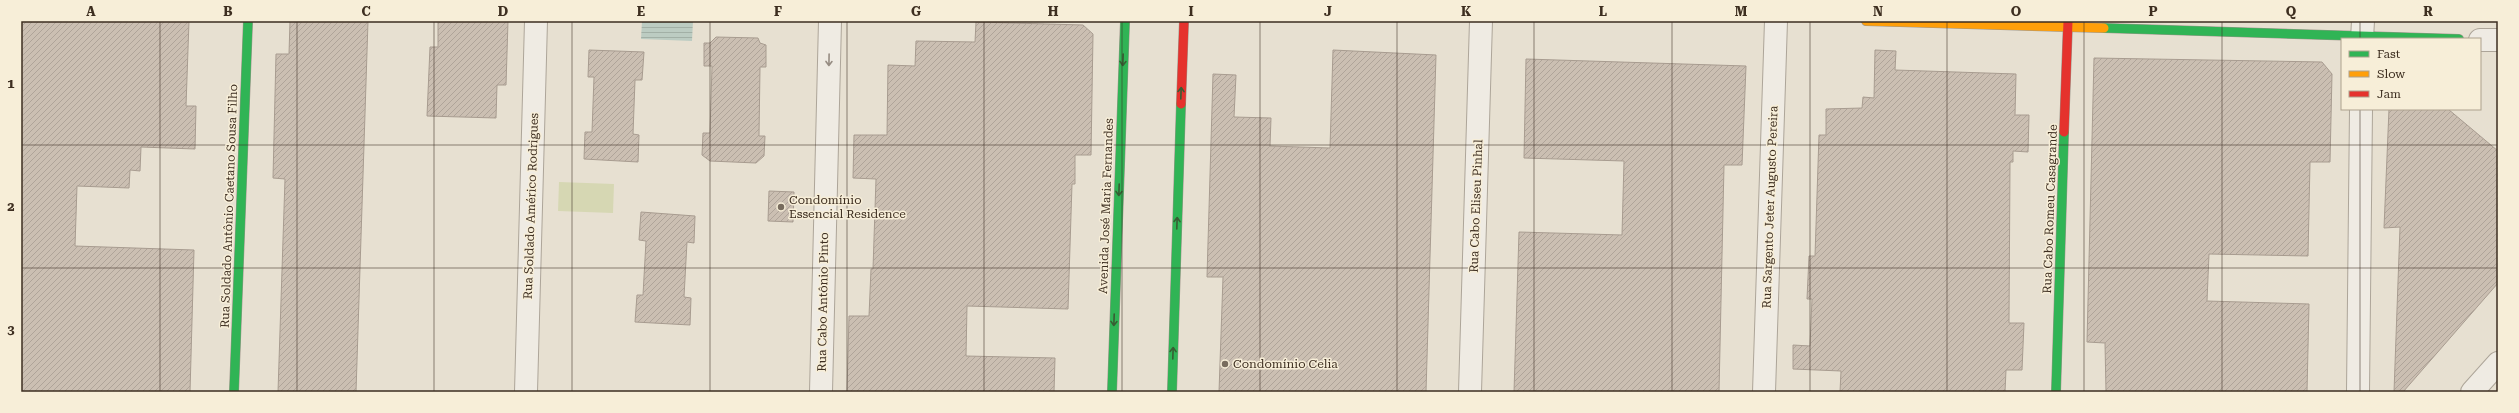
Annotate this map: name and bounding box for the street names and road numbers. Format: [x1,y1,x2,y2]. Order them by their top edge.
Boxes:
street label: Rua Soldado Antônio Caetano Sousa Filho [218,84,240,328]
street label: Rua Sargento Jeter Augusto Pereira [1759,105,1781,309]
street label: Rua Soldado Américo Rodrigues [521,112,541,299]
street label: Avenida José Maria Fernandes [1096,118,1116,294]
street label: Rua Cabo Romeu Casagrande [2040,124,2060,294]
street label: Rua Cabo Eliseu Pinhal [1467,139,1485,273]
street label: Rua Cabo Antônio Pinto [815,232,831,372]

